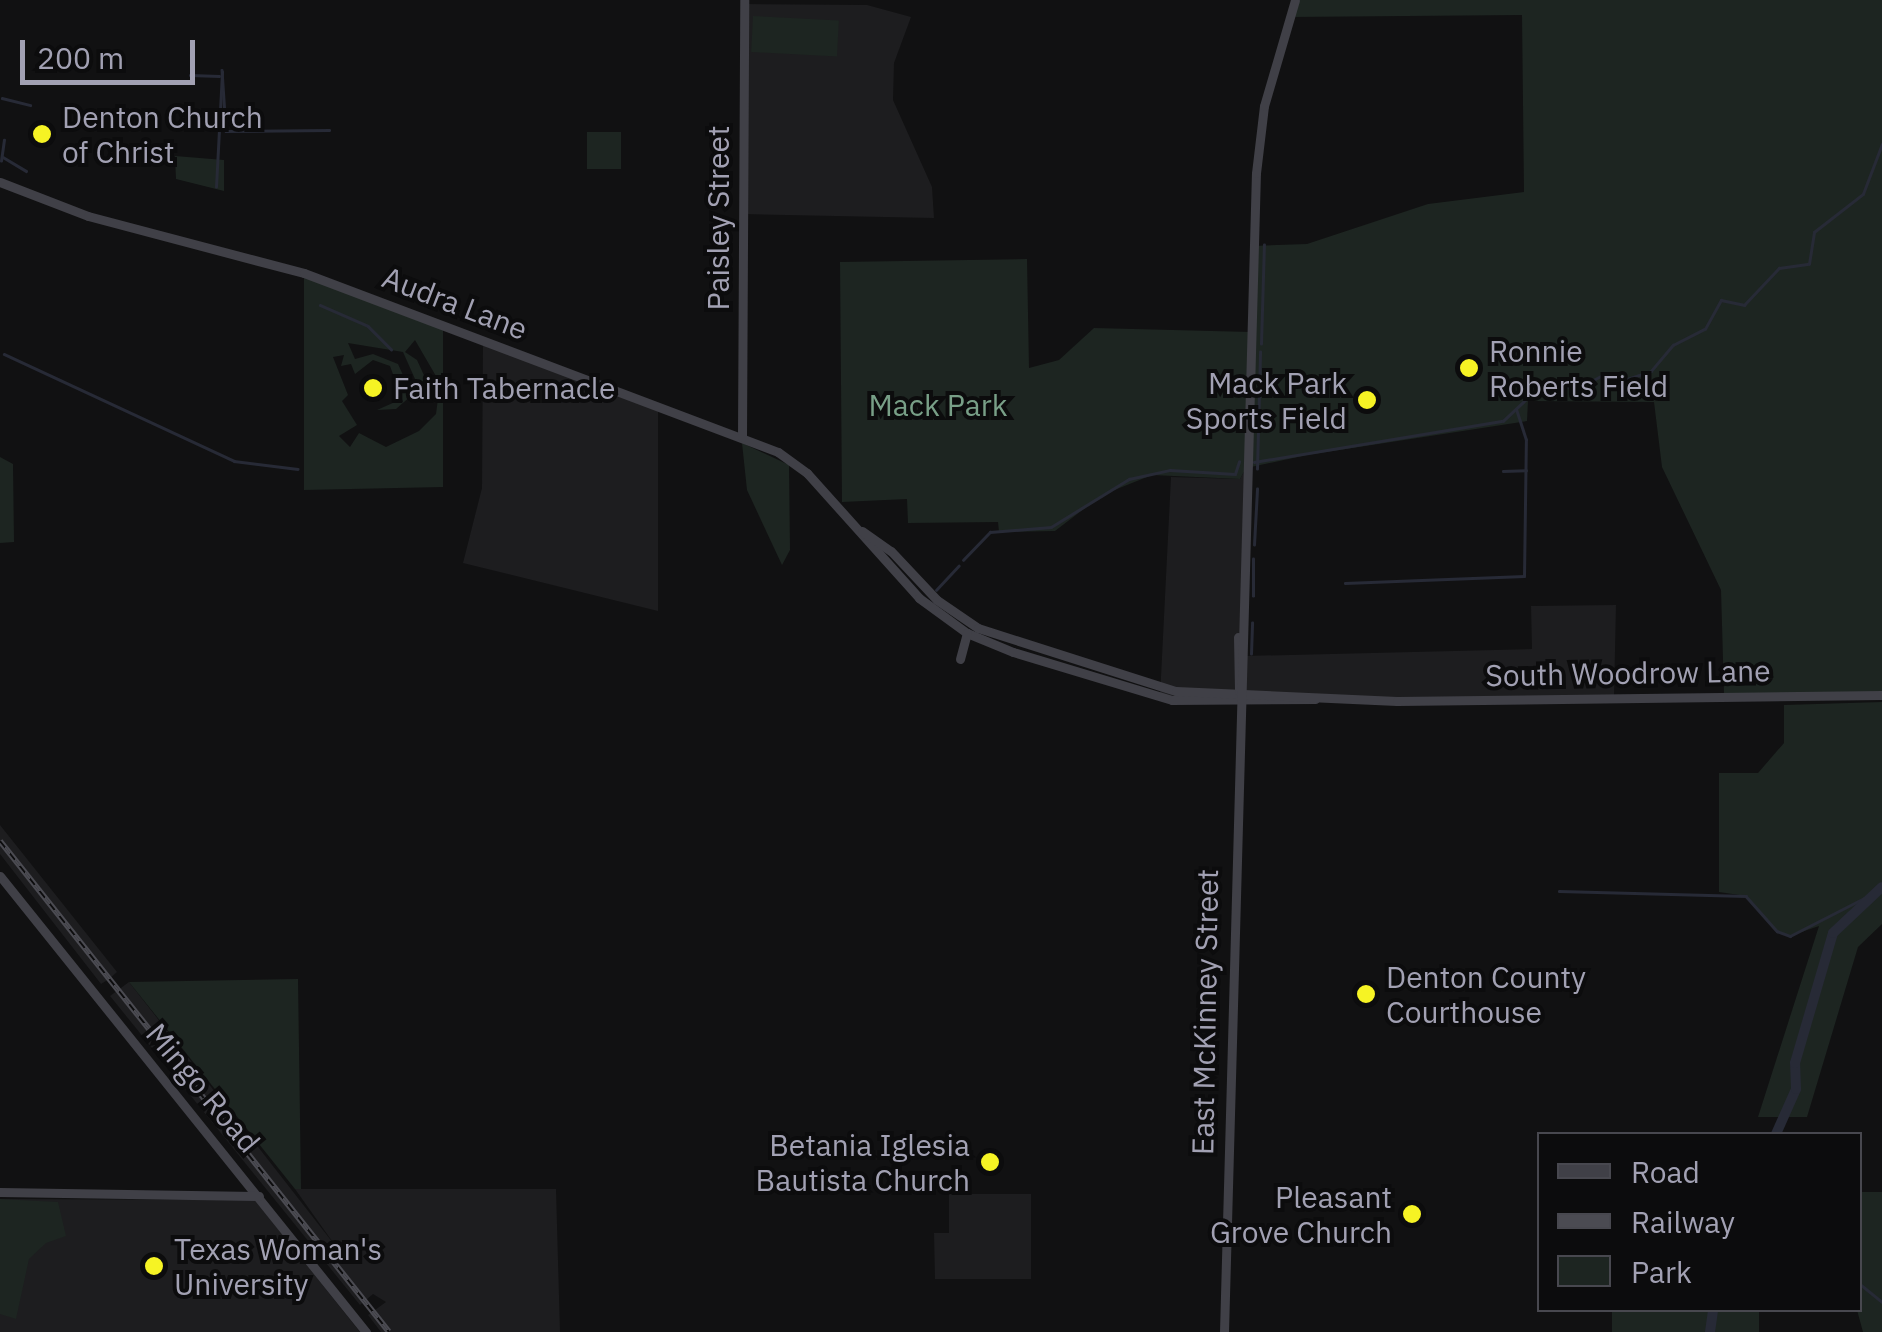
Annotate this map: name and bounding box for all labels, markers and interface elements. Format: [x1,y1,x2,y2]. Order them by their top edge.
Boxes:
scale bar [25,20,200,82]
text: 200 m [37,38,124,77]
place label: Denton Church of Christ [62,99,263,170]
marker: Denton Church of Christ [31,123,53,145]
street label: Paisley Street [700,126,736,310]
street label: Audra Lane [378,259,532,347]
place label: Ronnie Roberts Field [1489,333,1668,404]
marker: Ronnie Roberts Field [1458,357,1480,379]
place label: Mack Park Sports Field [1186,365,1347,436]
place label: Faith Tabernacle [393,370,615,406]
marker: Faith Tabernacle [362,377,384,399]
park label: Mack Park [868,387,1008,423]
marker: Mack Park Sports Field [1356,389,1378,411]
street label: South Woodrow Lane [1485,653,1771,693]
street label: East McKinney Street [1185,869,1225,1155]
place label: Denton County Courthouse [1386,959,1586,1030]
marker: Denton County Courthouse [1355,983,1377,1005]
street label: Mingo Road [139,1016,267,1160]
place label: Betania Iglesia Bautista Church [756,1127,970,1198]
legend [1537,1132,1862,1312]
marker: Betania Iglesia Bautista Church [979,1151,1001,1173]
text: Road [1631,1152,1700,1191]
place label: Pleasant Grove Church [1210,1179,1392,1250]
text: Railway [1631,1202,1735,1241]
marker: Pleasant Grove Church [1401,1203,1423,1225]
place label: Texas Woman's University [174,1231,382,1302]
text: Park [1631,1252,1692,1291]
marker: Texas Woman's University [143,1255,165,1277]

